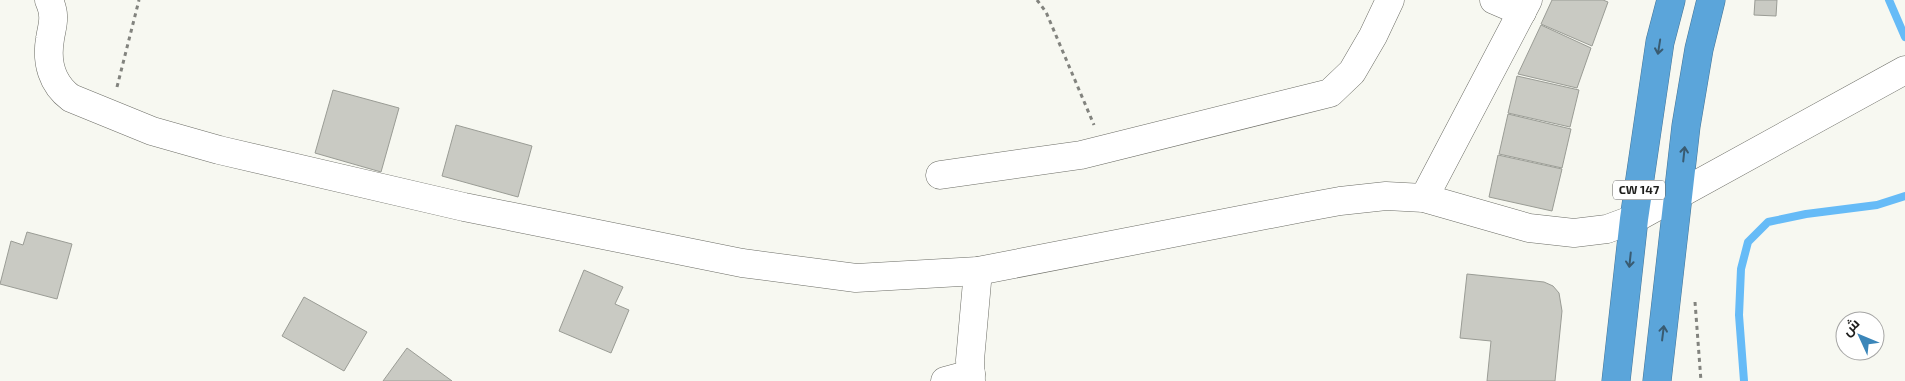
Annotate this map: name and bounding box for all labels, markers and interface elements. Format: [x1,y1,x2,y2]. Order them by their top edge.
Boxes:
one-way arrow [1654,39,1664,55]
one-way arrow [1679,146,1688,162]
road number: CW 147 [1613,180,1665,200]
one-way arrow [1625,252,1635,268]
north arrow [1835,311,1885,361]
text: ش [1838,314,1863,340]
one-way arrow [1658,325,1668,341]

